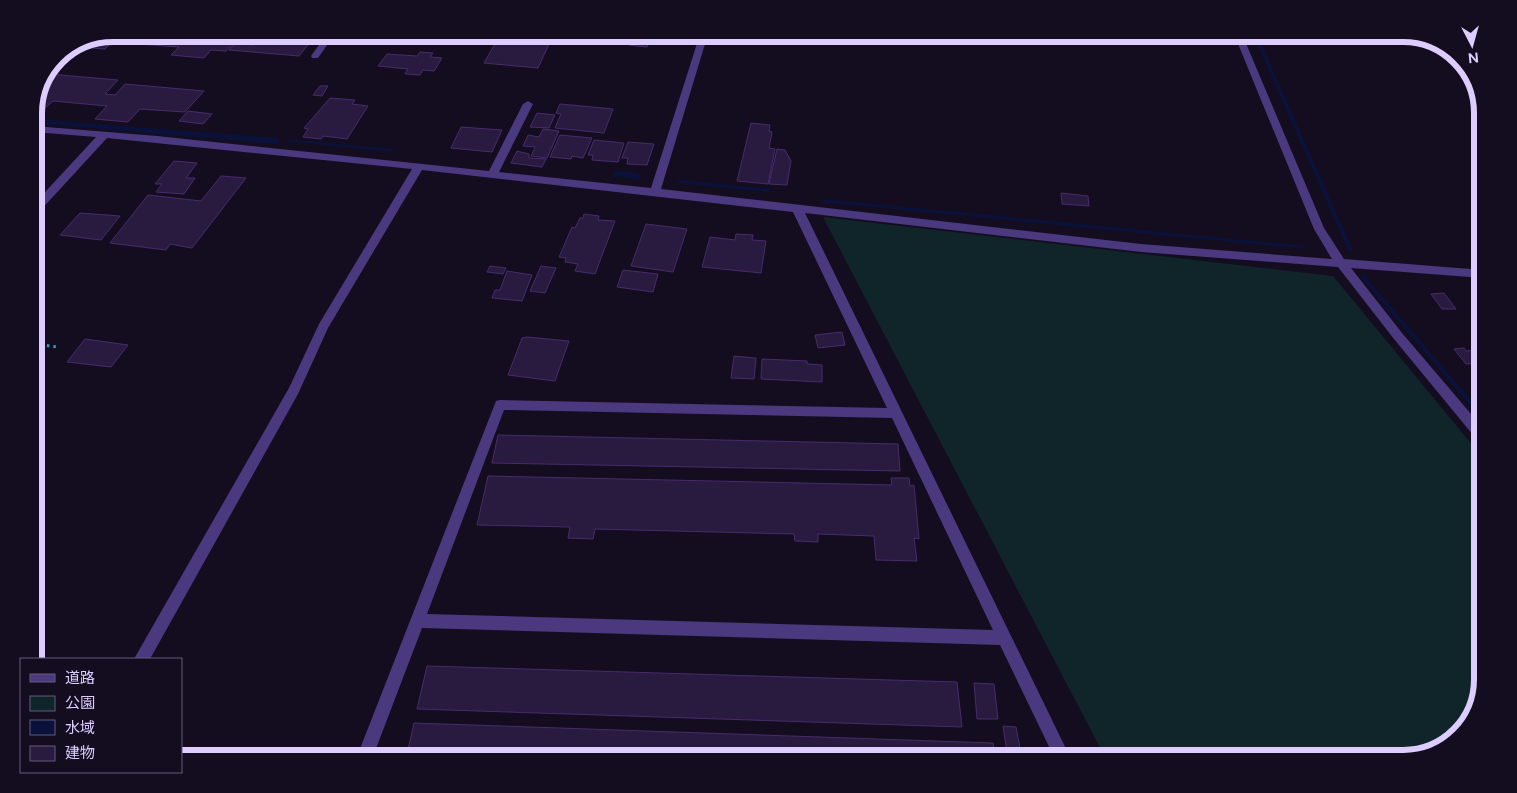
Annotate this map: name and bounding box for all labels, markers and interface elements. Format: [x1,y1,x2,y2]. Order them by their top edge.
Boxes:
north arrow [1447,20,1497,70]
text: N [1467,48,1480,66]
legend [20,658,182,773]
text: 道路 [65,669,95,687]
text: 公園 [65,694,95,712]
text: 水域 [65,719,95,737]
text: 建物 [65,744,95,762]

